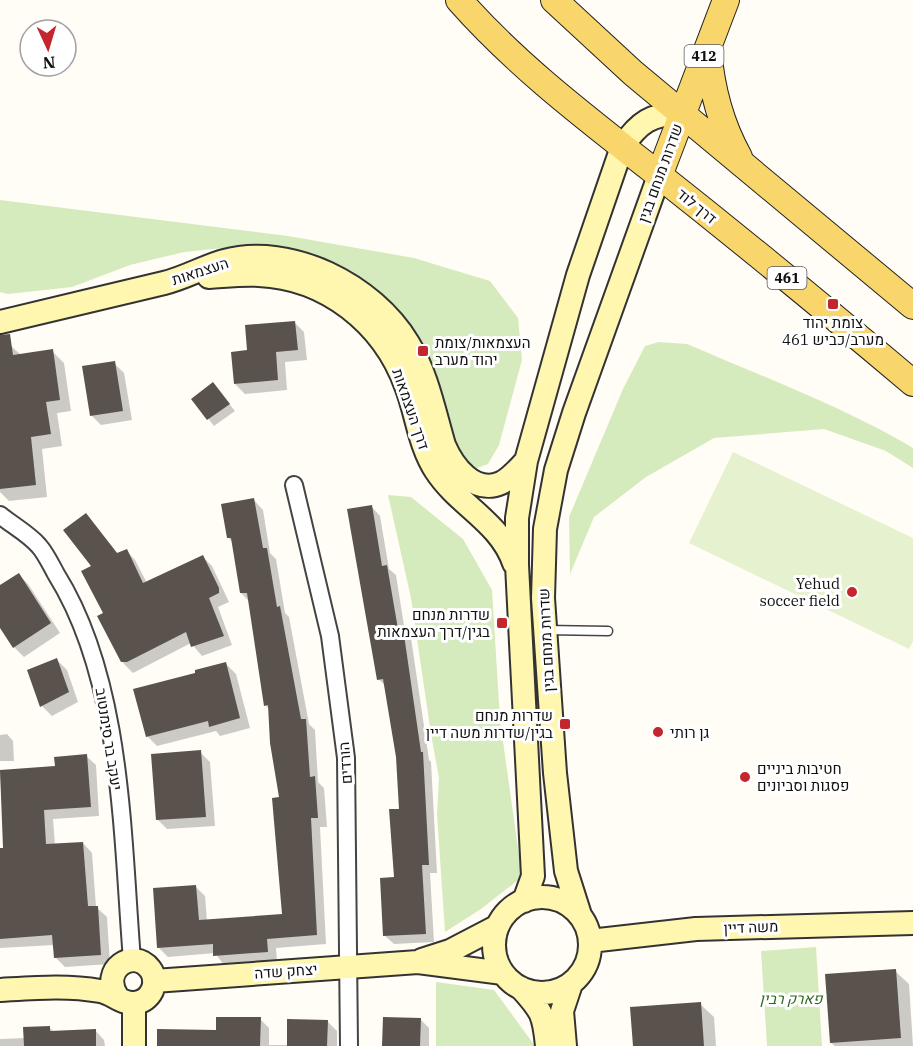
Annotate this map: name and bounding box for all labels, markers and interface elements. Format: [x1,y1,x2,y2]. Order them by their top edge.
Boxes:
north arrow [18,18,78,78]
road number: 412 [684,45,724,67]
text: N [42,53,56,73]
street label: שדרות מנחם בגין [633,121,687,225]
street label: דרך לוד [673,184,721,228]
street label: העצמאות [169,253,231,289]
road number: 461 [768,267,806,289]
marker: צומת יהוד מערב/כביש 461 [826,297,840,311]
place label: צומת יהוד מערב/כביש 461 [782,313,884,349]
place label: העצמאות/צומת יהוד מערב [435,333,531,369]
marker: העצמאות/צומת יהוד מערב [416,344,430,358]
street label: דרך העצמאות [388,366,434,452]
place label: Yehud soccer field [760,574,840,610]
marker: Yehud soccer field [845,585,859,599]
street label: שדרות מנחם בגין [534,588,558,692]
place label: שדרות מנחם בגין/דרך העצמאות [377,605,490,641]
marker: שדרות מנחם בגין/דרך העצמאות [495,616,509,630]
street label: יעקב בר סימנטוב [92,687,126,791]
place label: שדרות מנחם בגין/שדרות משה דיין [426,706,553,742]
marker: שדרות מנחם בגין/שדרות משה דיין [558,717,572,731]
place label: גן רותי [670,723,709,742]
marker: גן רותי [651,725,665,739]
street label: הורדים [334,741,356,785]
place label: חטיבות ביניים פסגות וסביונים [757,759,849,795]
marker: חטיבות ביניים פסגות וסביונים [738,770,752,784]
street label: משה דיין [723,917,779,937]
street label: יצחק שדה [254,959,318,983]
park label: פארק רבין [760,989,824,1008]

